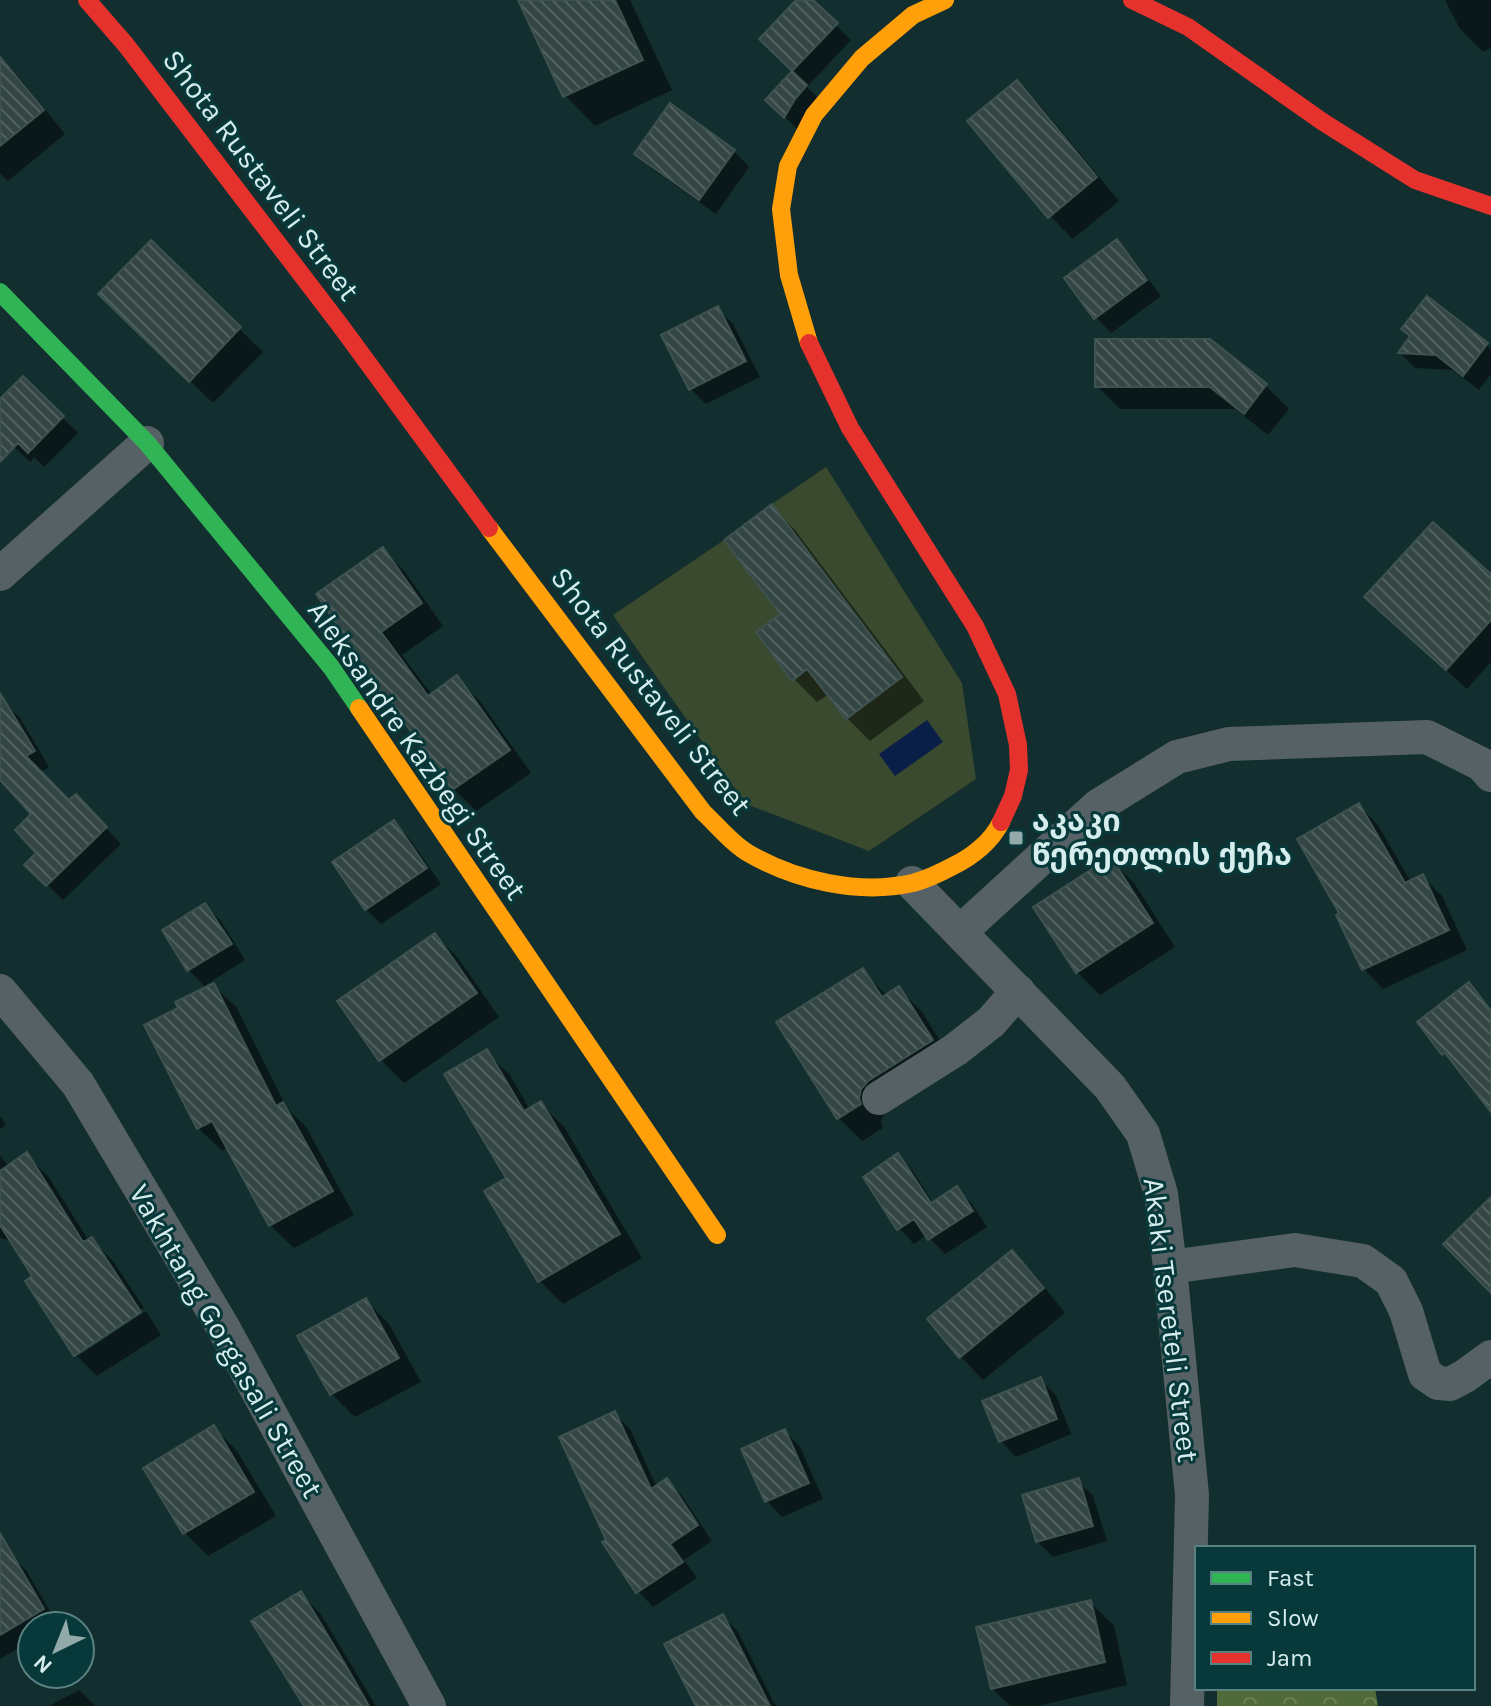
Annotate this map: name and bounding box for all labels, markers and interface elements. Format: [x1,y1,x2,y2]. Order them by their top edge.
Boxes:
street label: Shota Rustaveli Street [155,42,367,308]
street label: Shota Rustaveli Street [543,560,759,822]
street label: Aleksandre Kazbegi Street [300,593,534,907]
place label: აკაკი წერეთლის ქუჩა [1032,803,1292,873]
marker: აკაკი წერეთლის ქუჩა [1007,829,1025,847]
street label: Akaki Tsereteli Street [1136,1176,1206,1464]
street label: Vakhtang Gorgasali Street [121,1178,331,1504]
legend [1195,1546,1475,1690]
text: Fast [1267,1564,1314,1592]
text: Slow [1267,1604,1319,1632]
north arrow [16,1610,96,1690]
text: Jam [1267,1644,1312,1672]
text: N [28,1649,58,1679]

